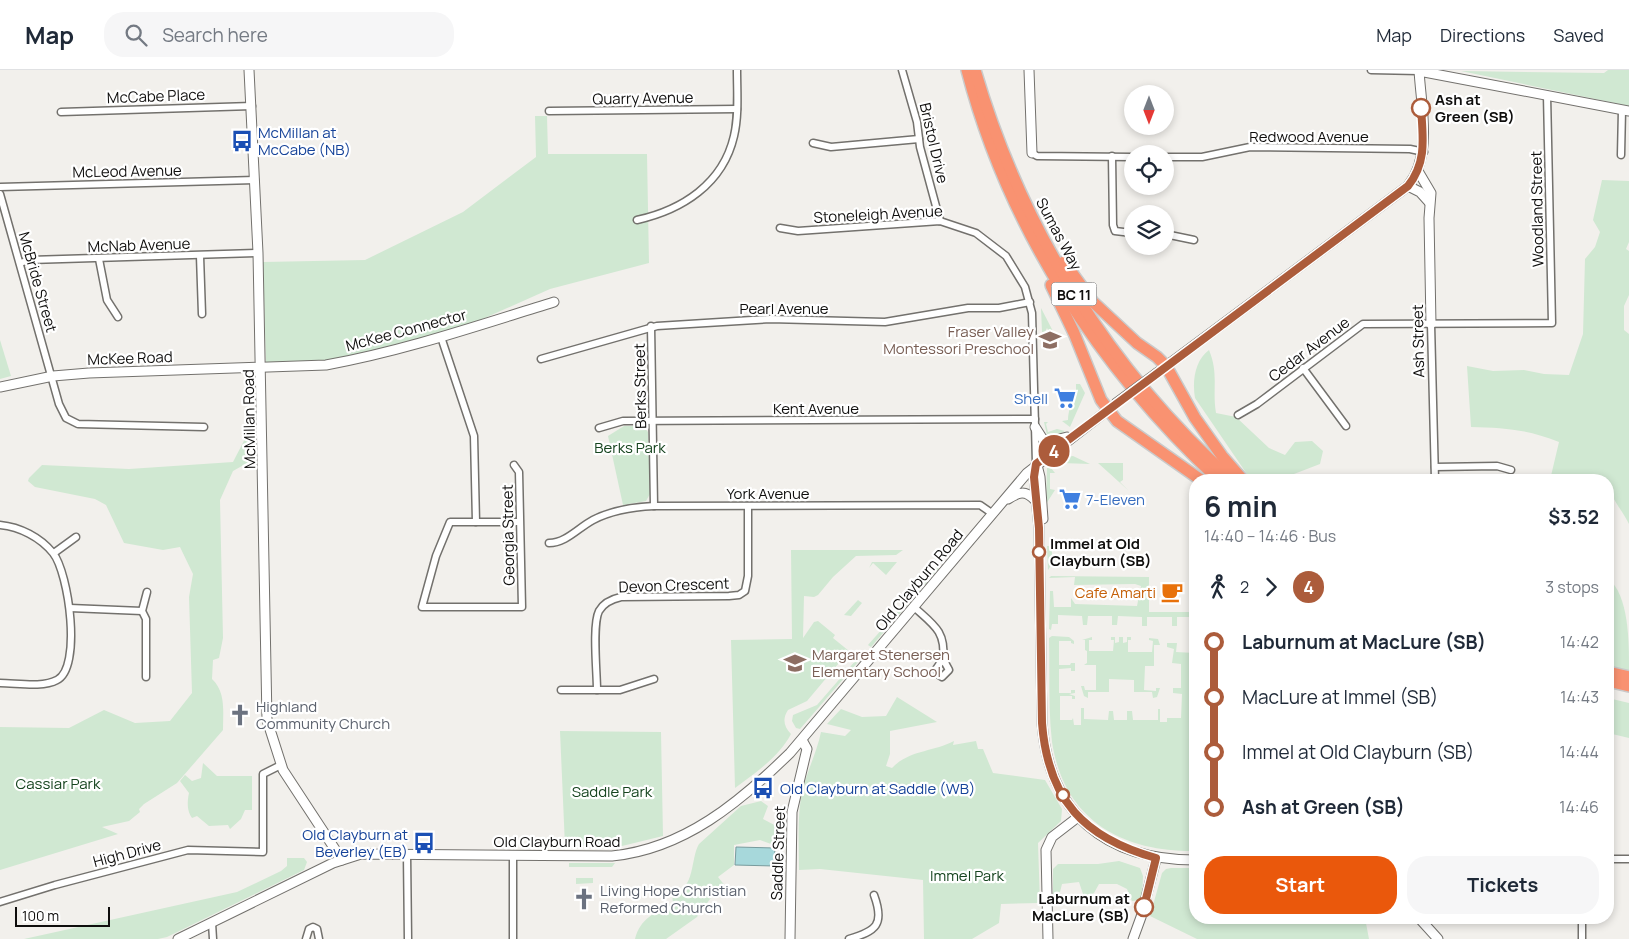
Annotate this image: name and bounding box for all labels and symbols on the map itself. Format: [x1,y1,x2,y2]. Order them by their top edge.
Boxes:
street label: McCabe Place [106,84,206,108]
north arrow [1124,85,1174,135]
street label: Quarry Avenue [592,87,694,109]
place label: Ash at Green (SB) [1435,89,1515,127]
marker: Ash at Green (SB) [1411,98,1431,118]
street label: Bristol Drive [915,101,954,186]
place label: McMillan at McCabe (NB) [258,122,351,160]
street label: Redwood Avenue [1249,126,1369,147]
bus stop icon: McMillan at McCabe (NB) [229,128,255,154]
street label: Woodland Street [1525,151,1549,267]
street label: McLeod Avenue [72,160,182,182]
street label: Sumas Way [1031,194,1087,274]
street label: Stoneleigh Avenue [813,200,943,228]
street label: McBride Street [14,229,62,335]
street label: McNab Avenue [87,233,191,257]
road number: BC 11 [1052,282,1096,305]
street label: Pearl Avenue [739,298,829,319]
street label: McKee Connector [343,304,469,356]
street label: Ash Street [1407,304,1429,378]
street label: Cedar Avenue [1264,311,1354,386]
place label: Fraser Valley Montessori Preschool [883,321,1034,359]
school or university icon: Fraser Valley Montessori Preschool [1037,327,1063,353]
street label: Berks Street [629,343,651,429]
street label: McKee Road [87,346,173,370]
street label: McMillan Road [238,369,260,469]
supermarket icon: Shell [1052,385,1078,411]
place label: Shell [1014,388,1048,409]
street label: Kent Avenue [773,398,859,419]
line badge: 4 [1038,435,1070,467]
park label: Berks Park [594,437,666,458]
street label: York Avenue [726,483,810,504]
street label: Georgia Street [497,484,519,586]
supermarket icon: 7-Eleven [1057,486,1083,512]
place label: 7-Eleven [1086,489,1145,510]
street label: Old Clayburn Road [870,525,968,635]
place label: Immel at Old Clayburn (SB) [1050,533,1152,571]
marker: Immel at Old Clayburn (SB) [1032,545,1046,559]
street label: Devon Crescent [618,573,730,597]
cafe icon: Cafe Amarti [1159,579,1185,605]
place label: Cafe Amarti [1075,582,1156,603]
place label: Margaret Stenersen Elementary School [812,644,950,682]
school or university icon: Margaret Stenersen Elementary School [782,650,808,676]
place label: Highland Community Church [256,696,390,734]
church icon: Highland Community Church [227,702,253,728]
park label: Cassiar Park [16,773,101,794]
bus stop icon: Old Clayburn at Saddle (WB) [750,775,776,801]
place label: Old Clayburn at Saddle (WB) [780,778,975,799]
park label: Saddle Park [572,781,653,802]
unlabelled marker [1056,788,1070,802]
street label: Saddle Street [766,805,790,901]
place label: Old Clayburn at Beverley (EB) [302,824,408,862]
bus stop icon: Old Clayburn at Beverley (EB) [411,830,437,856]
street label: Old Clayburn Road [494,831,620,852]
street label: High Drive [91,834,164,872]
park label: Immel Park [930,865,1005,886]
place label: Living Hope Christian Reformed Church [600,880,746,918]
church icon: Living Hope Christian Reformed Church [571,886,597,912]
place label: Laburnum at MacLure (SB) [1032,888,1130,926]
marker: Laburnum at MacLure (SB) [1134,897,1154,917]
scale bar [15,904,110,927]

